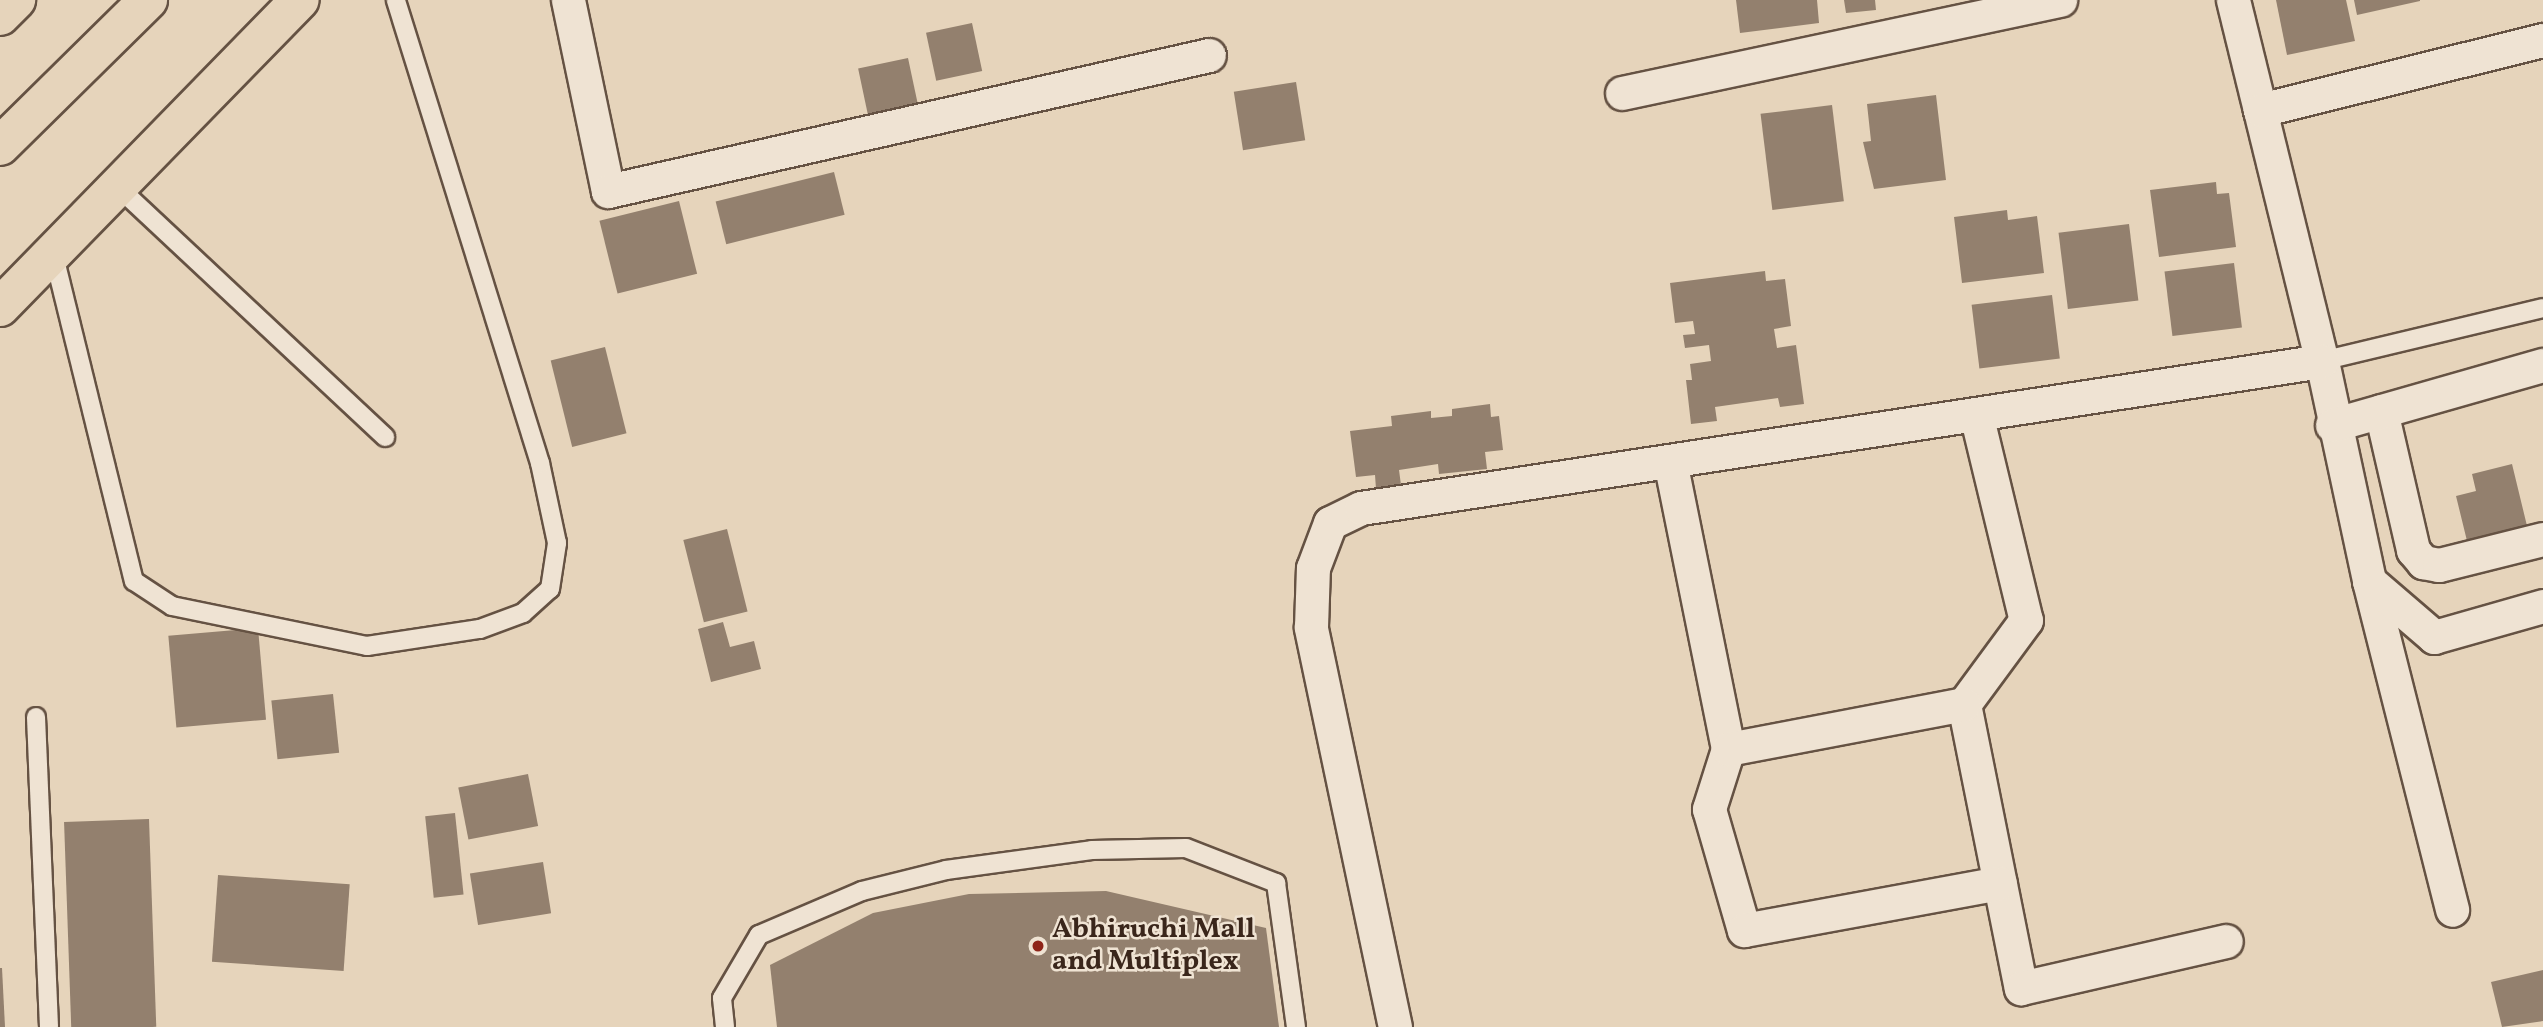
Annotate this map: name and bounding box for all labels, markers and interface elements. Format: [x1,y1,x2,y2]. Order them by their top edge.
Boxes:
place label: Abhiruchi Mall and Multiplex [1052,913,1255,979]
marker: Abhiruchi Mall and Multiplex [1030,938,1046,954]

